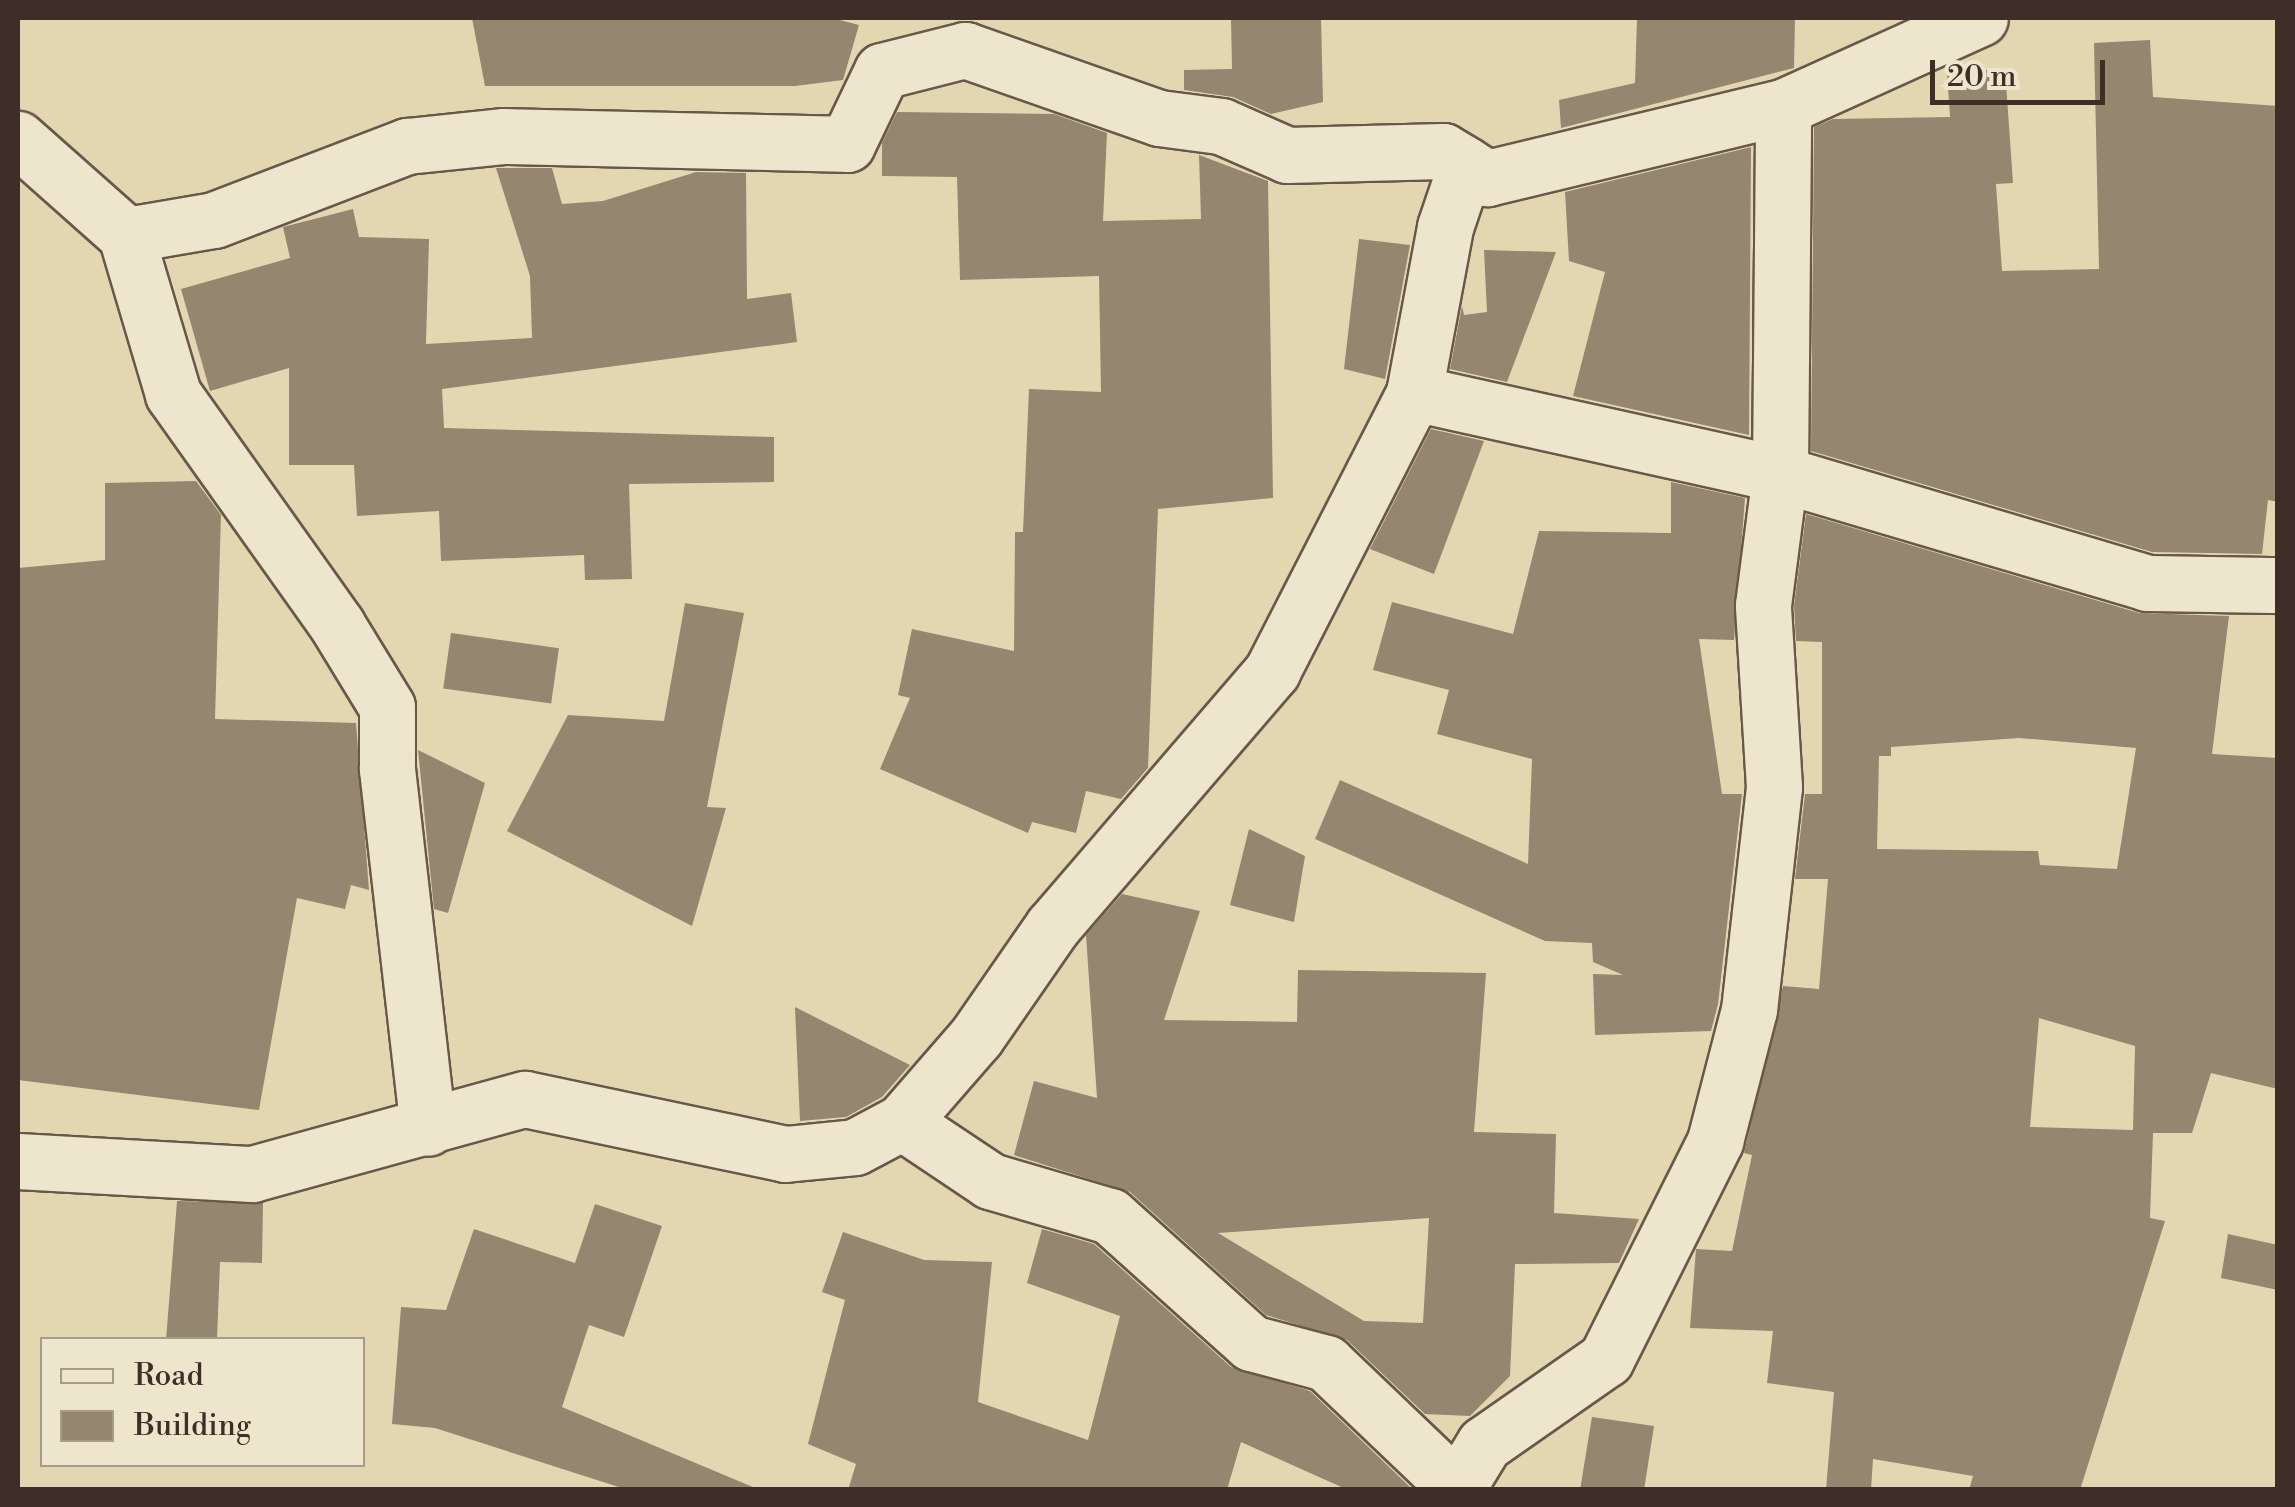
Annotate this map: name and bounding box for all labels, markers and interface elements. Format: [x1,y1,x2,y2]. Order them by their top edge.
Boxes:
scale bar [1935,40,2110,102]
text: 20 m [1947,58,2016,96]
legend [40,1337,365,1467]
text: Road [134,1357,204,1395]
text: Building [134,1407,251,1445]

